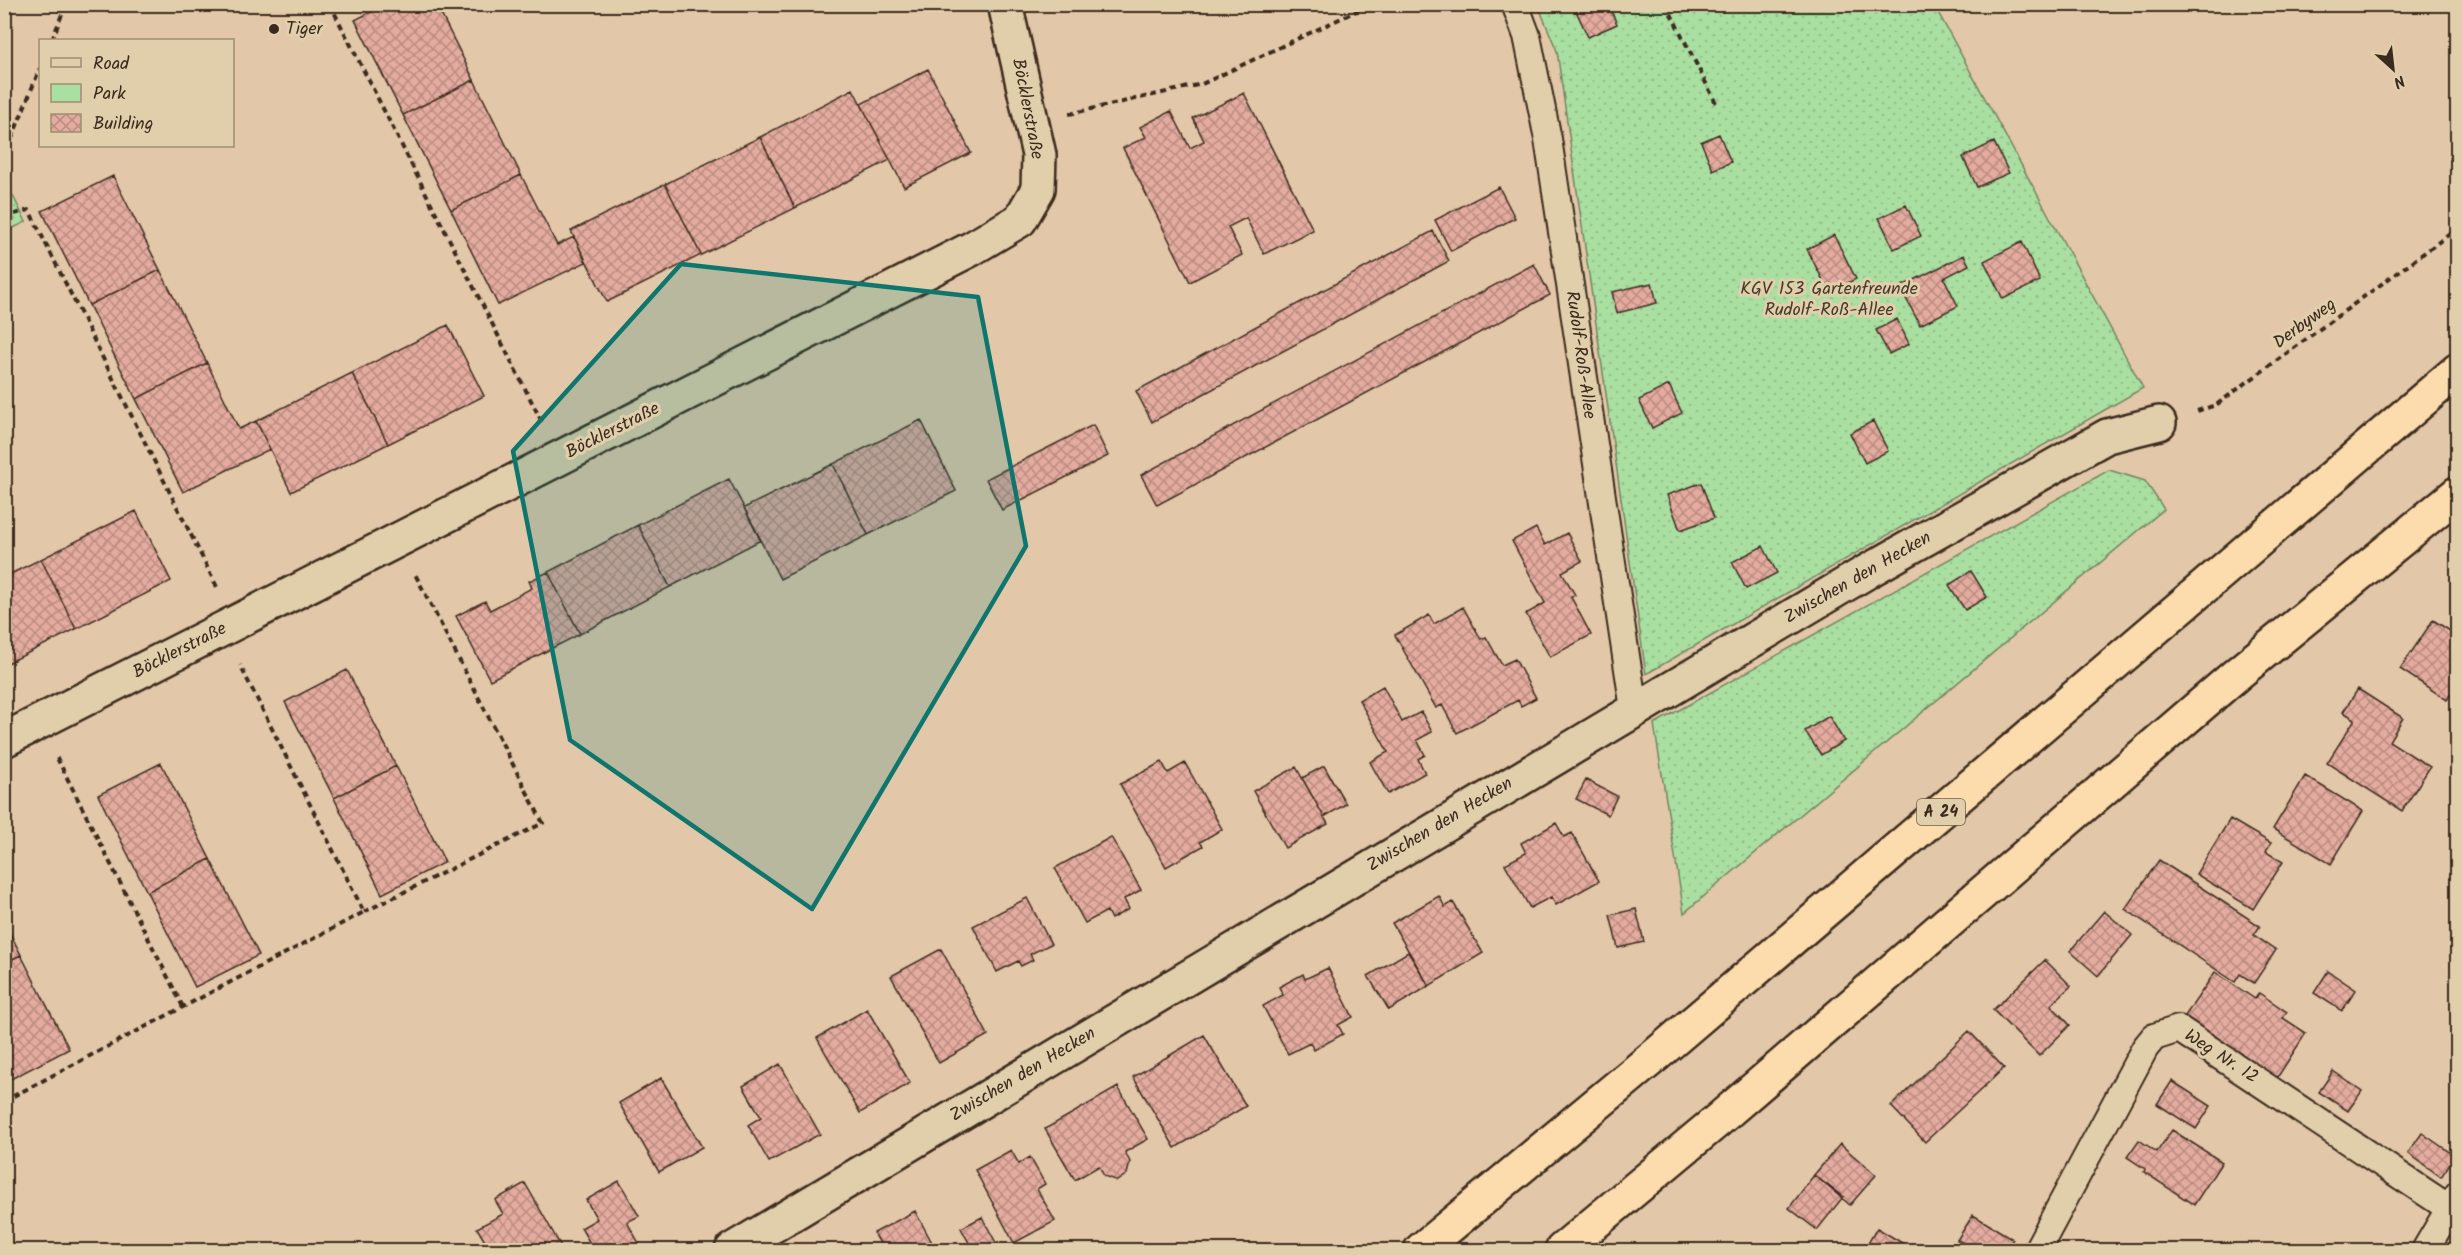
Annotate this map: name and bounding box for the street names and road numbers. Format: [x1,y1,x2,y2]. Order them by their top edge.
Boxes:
street label: Böcklerstraße [1003,56,1051,162]
street label: Rudolf-Roß-Allee [1557,289,1603,421]
street label: Derbyweg [2267,291,2343,357]
street label: Böcklerstraße [561,395,665,467]
street label: Zwischen den Hecken [1779,524,1937,632]
street label: Böcklerstraße [128,615,232,687]
street label: Zwischen den Hecken [1361,770,1519,880]
road number: A 24 [1917,799,1965,825]
street label: Zwischen den Hecken [944,1020,1102,1130]
street label: Weg Nr. 12 [2178,1022,2264,1092]

